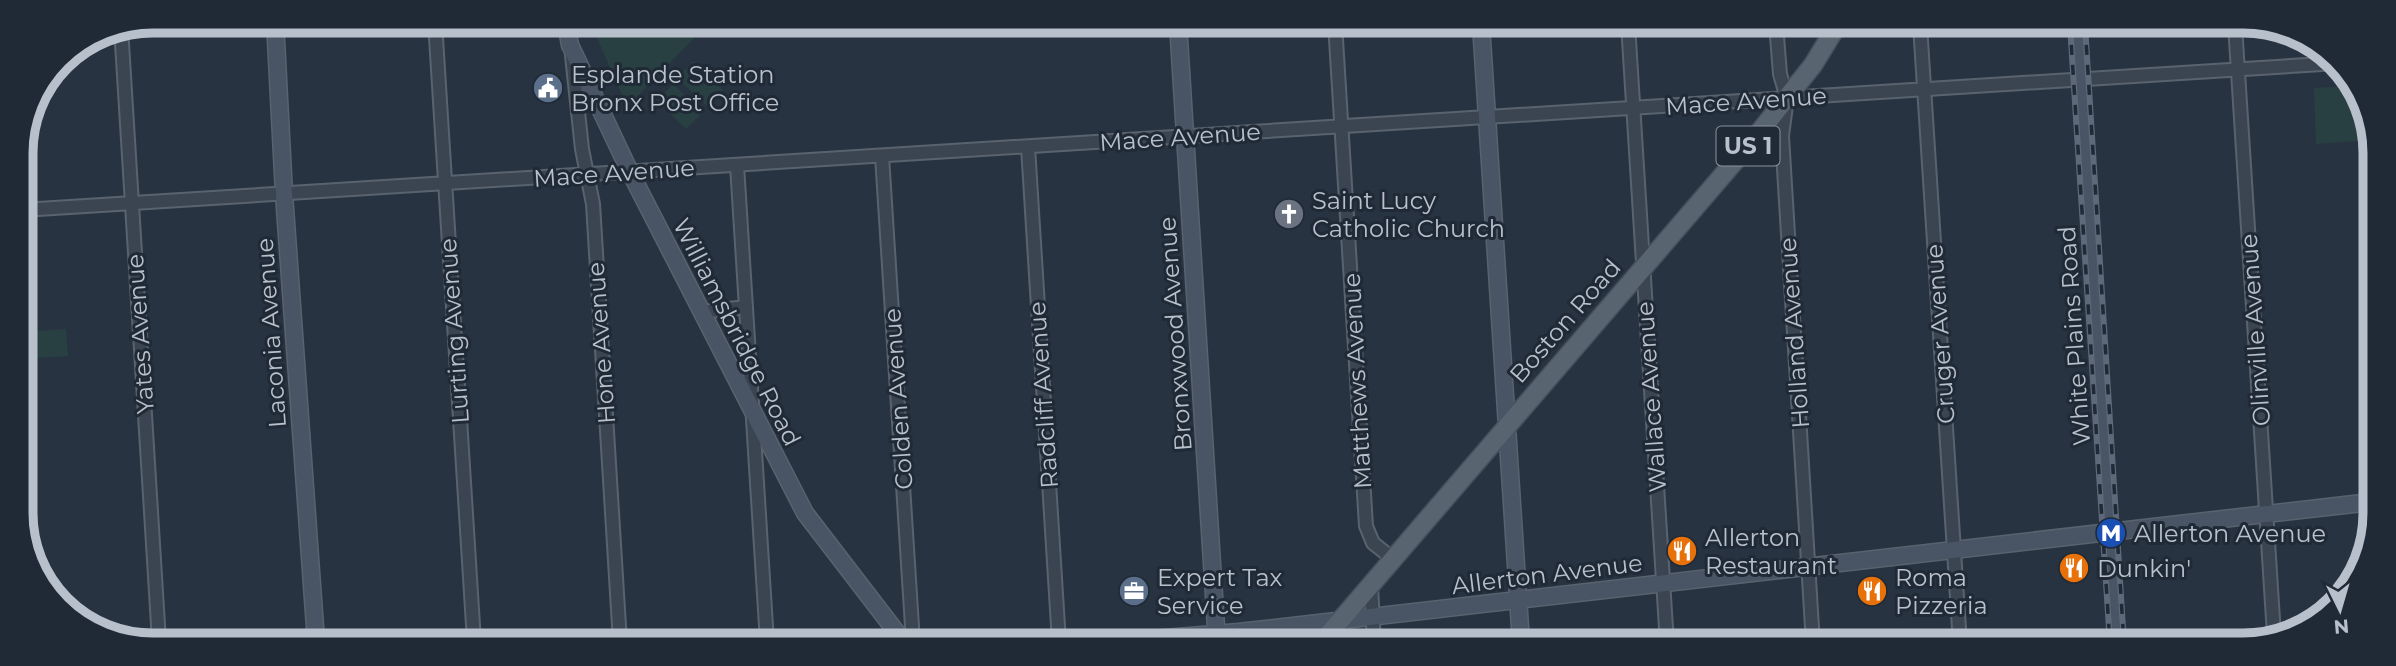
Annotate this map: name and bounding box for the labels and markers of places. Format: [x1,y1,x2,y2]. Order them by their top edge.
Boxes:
place label: Esplande Station Bronx Post Office [571,60,779,117]
public building icon: Esplande Station Bronx Post Office [531,71,565,105]
place label: Saint Lucy Catholic Church [1312,186,1505,243]
church icon: Saint Lucy Catholic Church [1272,197,1306,231]
metro station icon: Allerton Avenue [2094,516,2128,550]
place label: Allerton Avenue [2134,519,2326,548]
place label: Allerton Restaurant [1705,523,1837,580]
restaurant icon: Allerton Restaurant [1665,534,1699,568]
restaurant icon: Dunkin' [2057,551,2091,585]
place label: Dunkin' [2097,554,2191,583]
place label: Expert Tax Service [1157,563,1283,620]
place label: Roma Pizzeria [1895,563,1988,620]
office icon: Expert Tax Service [1117,574,1151,608]
restaurant icon: Roma Pizzeria [1855,574,1889,608]

